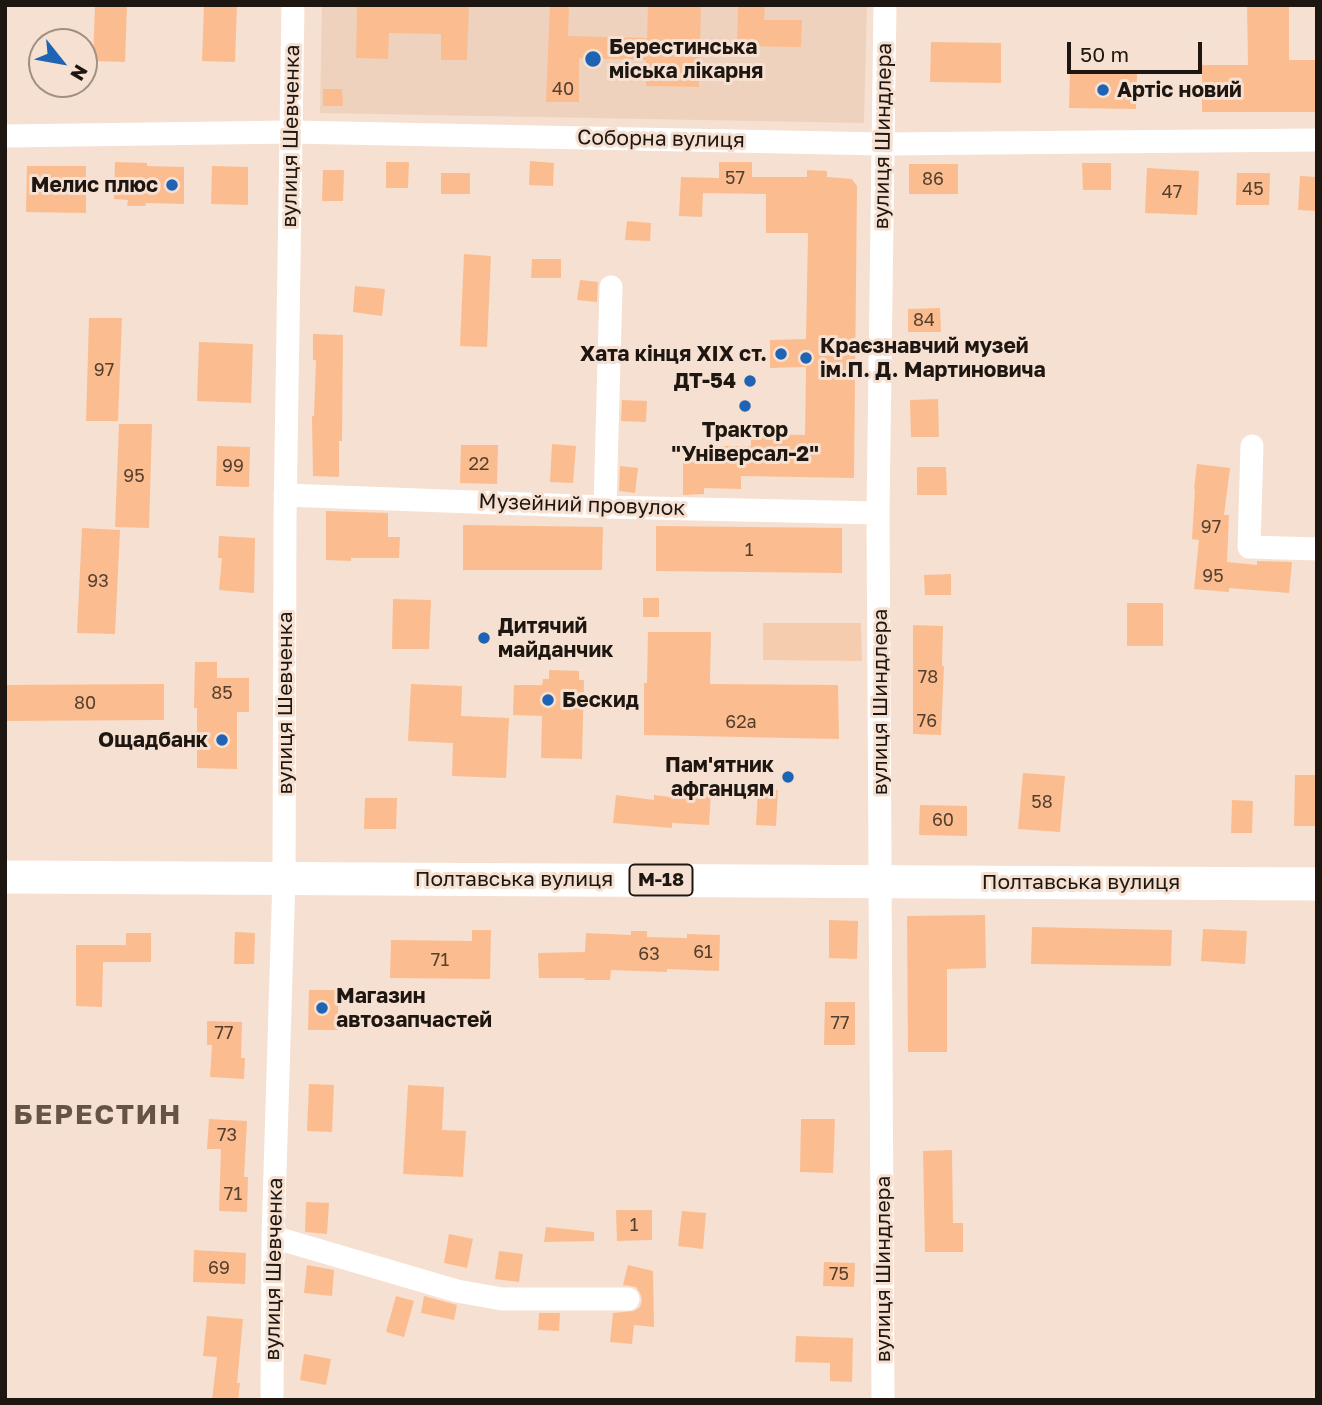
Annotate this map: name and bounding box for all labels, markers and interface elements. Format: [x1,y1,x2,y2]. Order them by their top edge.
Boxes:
north arrow [28,28,98,98]
scale bar [1070,28,1205,72]
place label: Берестинська міська лікарня [609,34,763,84]
text: 50 m [1080,41,1129,67]
street label: вулиця Шиндлера [869,42,897,230]
street label: вулиця Шевченка [277,44,305,228]
marker: Берестинська міська лікарня [583,49,603,69]
text: N [66,61,93,85]
place label: Артіс новий [1117,77,1242,103]
house number: 40 [552,78,574,100]
marker: Артіс новий [1095,82,1111,98]
street label: Соборна вулиця [577,125,745,153]
house number: 57 [725,167,745,189]
house number: 86 [922,168,944,190]
place label: Мелис плюс [31,172,158,198]
marker: Мелис плюс [164,177,180,193]
house number: 45 [1242,178,1264,200]
house number: 47 [1162,181,1182,203]
house number: 84 [913,309,935,331]
place label: Краєзнавчий музей ім.П. Д. Мартиновича [820,333,1046,383]
place label: Хата кінця XIX ст. [580,341,767,367]
marker: Хата кінця XIX ст. [773,346,789,362]
marker: Краєзнавчий музей ім.П. Д. Мартиновича [798,350,814,366]
house number: 97 [94,359,114,381]
place label: ДТ-54 [674,368,736,394]
marker: ДТ-54 [742,373,758,389]
marker: Трактор "Універсал-2" [737,398,753,414]
place label: Трактор "Універсал-2" [671,417,819,467]
house number: 22 [469,453,489,475]
house number: 99 [222,455,244,477]
house number: 95 [123,465,145,487]
street label: Музейний провулок [478,489,686,521]
house number: 97 [1201,516,1221,538]
house number: 1 [745,539,753,561]
house number: 95 [1202,565,1224,587]
house number: 93 [87,570,109,592]
street label: вулиця Шиндлера [867,609,893,795]
street label: вулиця Шевченка [272,611,298,795]
place label: Дитячий майданчик [498,613,613,663]
marker: Дитячий майданчик [476,630,492,646]
house number: 78 [918,666,938,688]
house number: 85 [211,682,233,704]
place label: Бескид [562,687,639,713]
house number: 80 [74,692,96,714]
marker: Бескид [540,692,556,708]
house number: 76 [917,710,937,732]
house number: 62а [725,711,757,733]
place label: Ощадбанк [98,727,208,753]
marker: Ощадбанк [214,732,230,748]
place label: Пам'ятник афганцям [665,752,774,802]
marker: Пам'ятник афганцям [780,769,796,785]
house number: 58 [1031,791,1053,813]
house number: 60 [932,809,954,831]
road number: М-18 [630,864,692,895]
street label: Полтавська вулиця [415,866,613,892]
street label: Полтавська вулиця [982,869,1180,895]
house number: 61 [693,941,713,963]
house number: 63 [638,943,660,965]
house number: 71 [431,949,449,971]
place label: Магазин автозапчастей [336,983,492,1033]
marker: Магазин автозапчастей [314,1000,330,1016]
house number: 77 [830,1012,850,1034]
house number: 77 [214,1022,234,1044]
district label: БЕРЕСТИН [15,1098,181,1132]
house number: 73 [217,1124,237,1146]
street label: вулиця Шиндлера [870,1176,896,1362]
street label: вулиця Шевченка [260,1177,288,1361]
house number: 71 [224,1183,242,1205]
house number: 1 [630,1214,638,1236]
house number: 69 [208,1257,230,1279]
house number: 75 [829,1263,849,1285]

